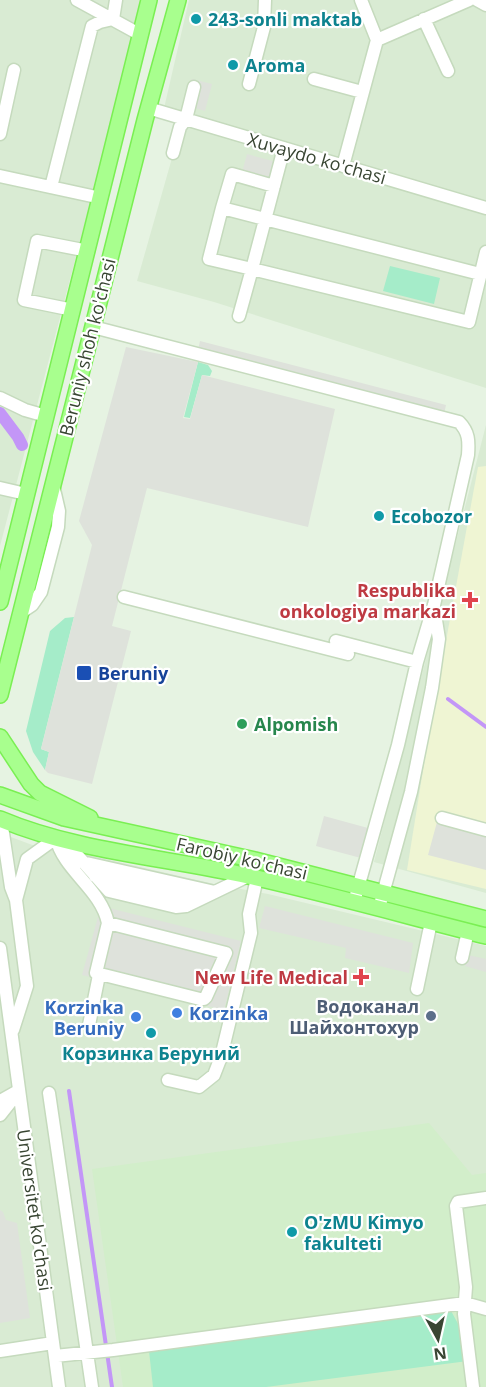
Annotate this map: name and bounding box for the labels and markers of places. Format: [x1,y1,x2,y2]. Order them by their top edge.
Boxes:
place label: 243-sonli maktab [208,7,362,31]
marker: 243-sonli maktab [189,12,203,26]
place label: Aroma [245,53,305,77]
marker: Aroma [226,58,240,72]
place label: Ecobozor [391,504,472,528]
marker: Ecobozor [372,509,386,523]
place label: Respublika onkologiya markazi [280,578,456,623]
marker: Respublika onkologiya markazi [461,591,479,609]
place label: Beruniy [98,661,169,685]
marker: Beruniy [75,664,93,682]
place label: Alpomish [254,712,338,736]
marker: Alpomish [235,717,249,731]
place label: New Life Medical [195,965,348,989]
marker: New Life Medical [352,968,370,986]
place label: Водоканал Шайхонтохур [289,994,419,1039]
place label: Korzinka Beruniy [45,995,125,1040]
place label: Korzinka [189,1001,268,1025]
marker: Korzinka [170,1006,184,1020]
marker: Водоканал Шайхонтохур [424,1009,438,1023]
marker: Korzinka Beruniy [129,1010,143,1024]
marker: Корзинка Беруний [144,1026,158,1040]
place label: Корзинка Беруний [62,1041,240,1065]
place label: O'zMU Kimyo fakulteti [304,1210,424,1255]
marker: O'zMU Kimyo fakulteti [285,1225,299,1239]

